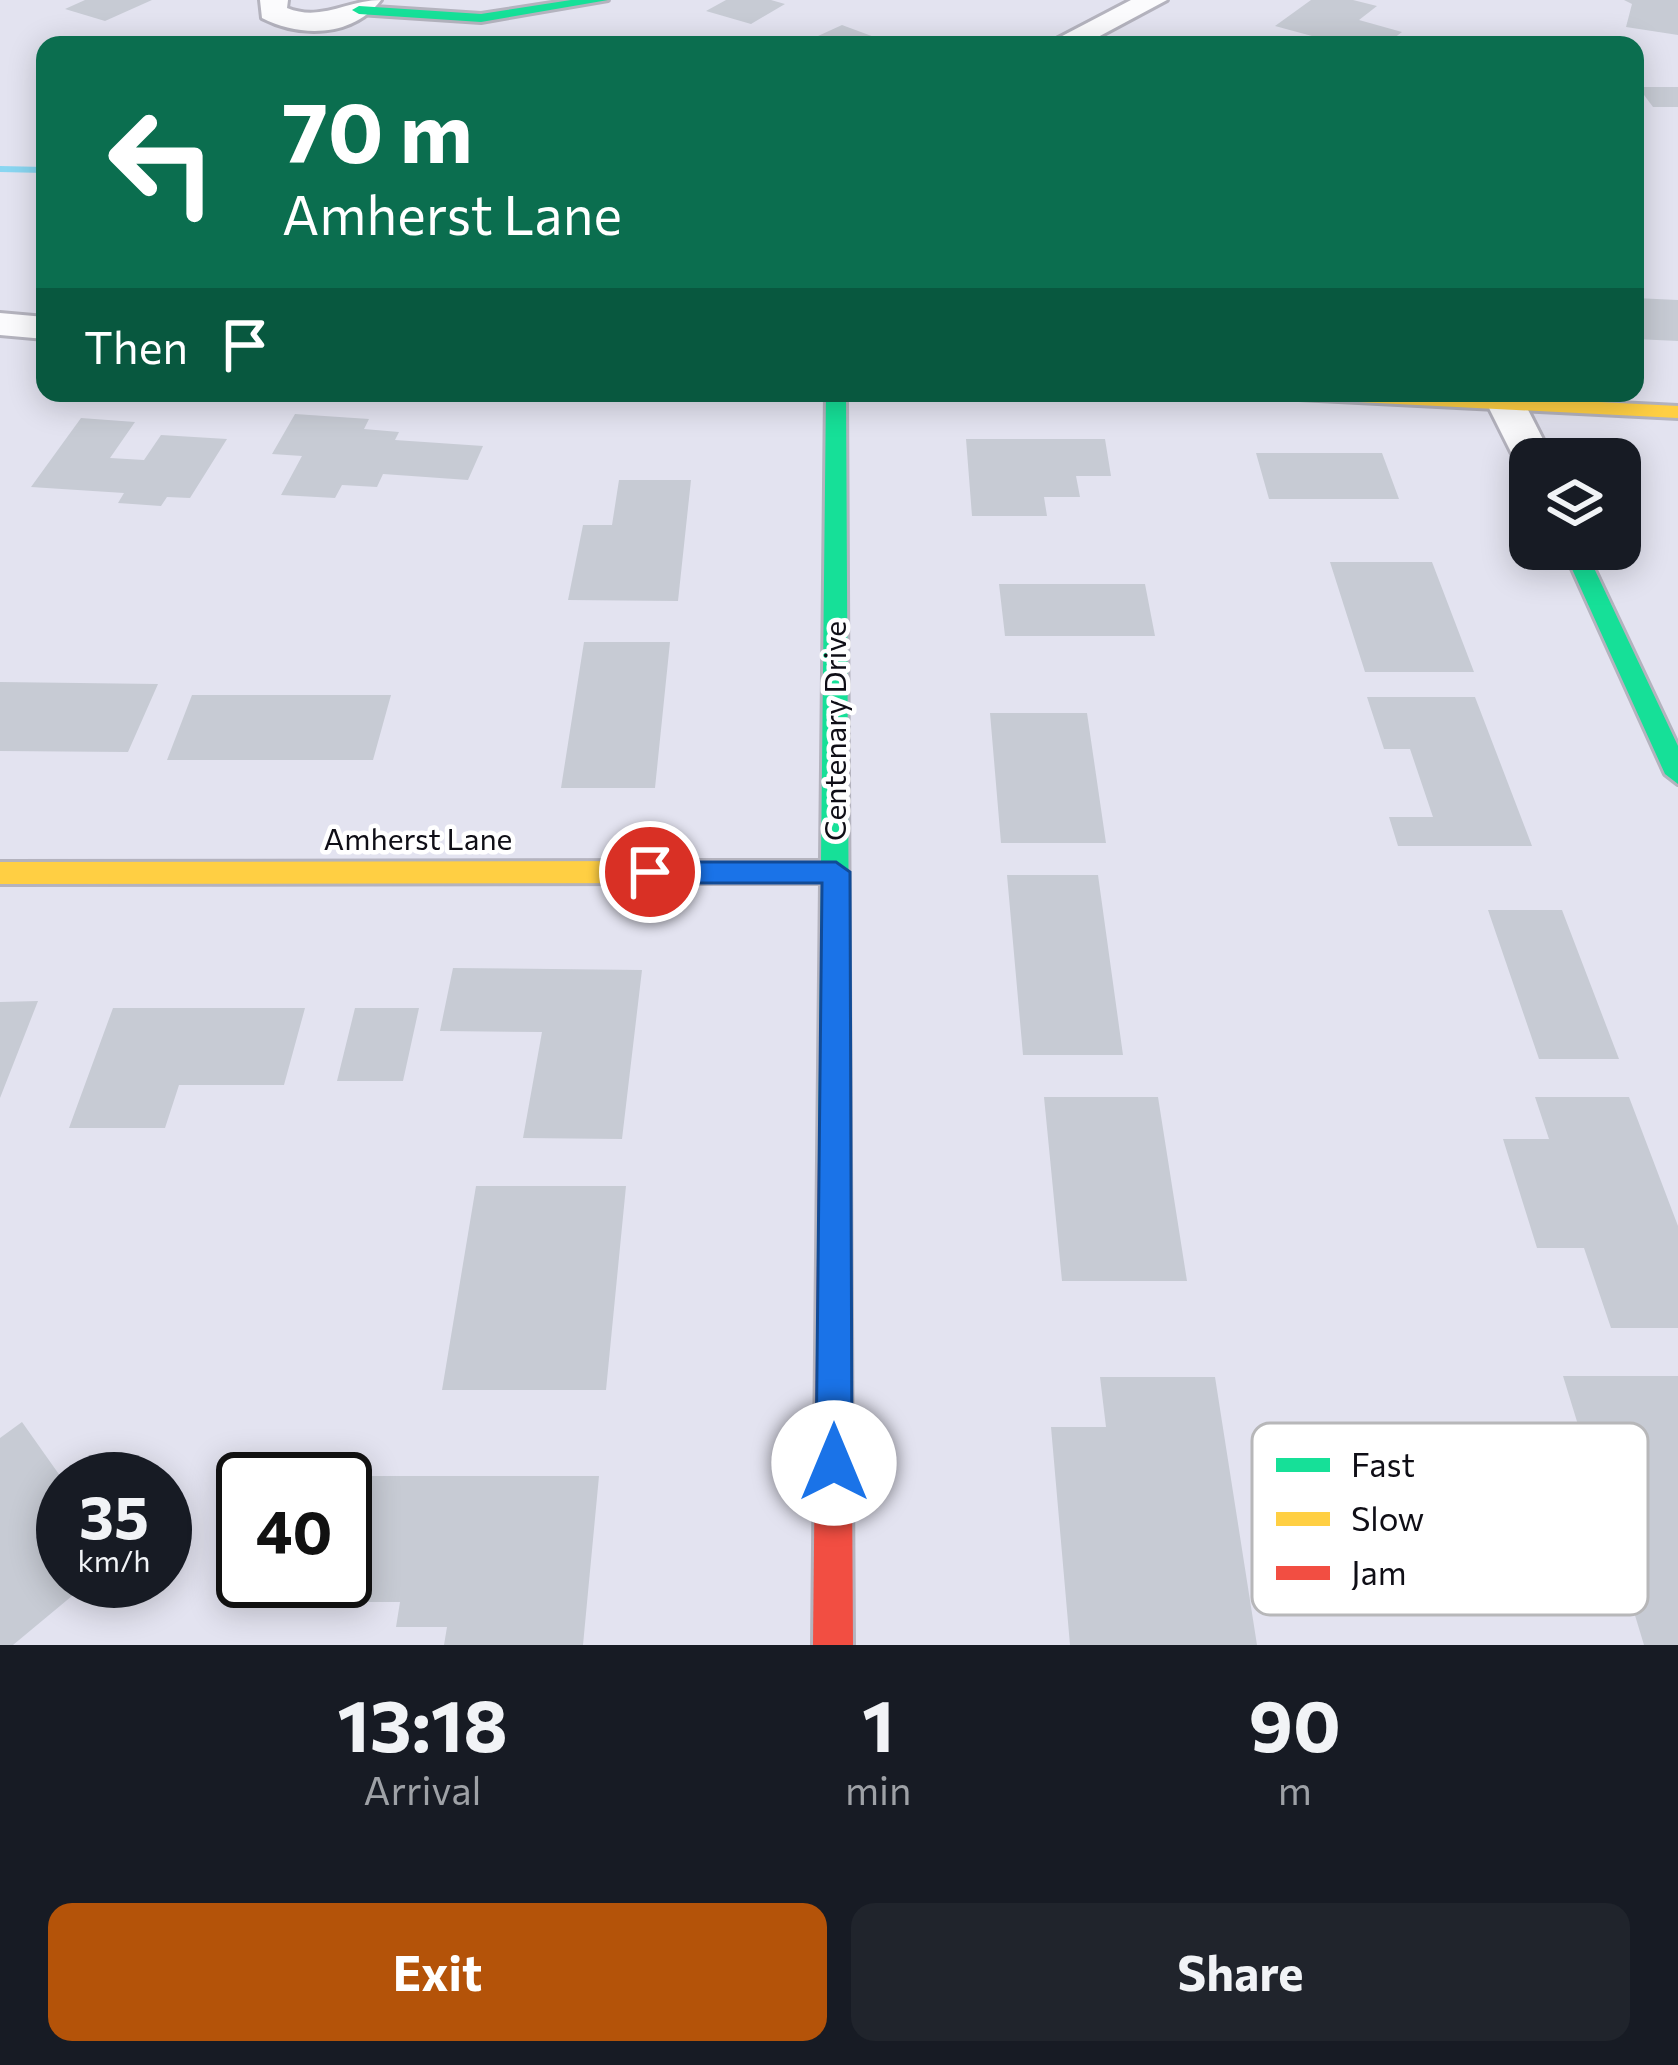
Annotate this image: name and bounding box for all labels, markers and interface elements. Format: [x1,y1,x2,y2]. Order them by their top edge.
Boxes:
text: 70 m [282,78,473,180]
icon: left [84,84,240,240]
text: Amherst Lane [282,180,622,246]
icon: arrive [212,312,278,378]
text: Then [84,318,188,373]
map controls [1509,438,1641,570]
button: layers [1509,438,1641,570]
street label: Centenary Drive [815,621,852,841]
street label: Amherst Lane [324,819,512,856]
pin [599,821,701,923]
icon: arrive [617,839,683,905]
position arrow [771,1400,897,1526]
legend [1252,1423,1648,1615]
text: Fast [1351,1443,1415,1484]
speed limit sign: 40 [216,1452,372,1608]
text: 35 [79,1478,149,1551]
text: Slow [1351,1497,1424,1538]
text: km/h [78,1541,150,1578]
text: Jam [1351,1551,1407,1592]
text: 13:18 [337,1679,508,1767]
text: 1 [862,1679,895,1767]
text: 90 [1249,1679,1341,1767]
text: Arrival [363,1765,482,1813]
text: min [845,1765,911,1813]
text: m [1278,1765,1312,1813]
button: Exit [48,1903,827,2041]
button: Share [851,1903,1630,2041]

